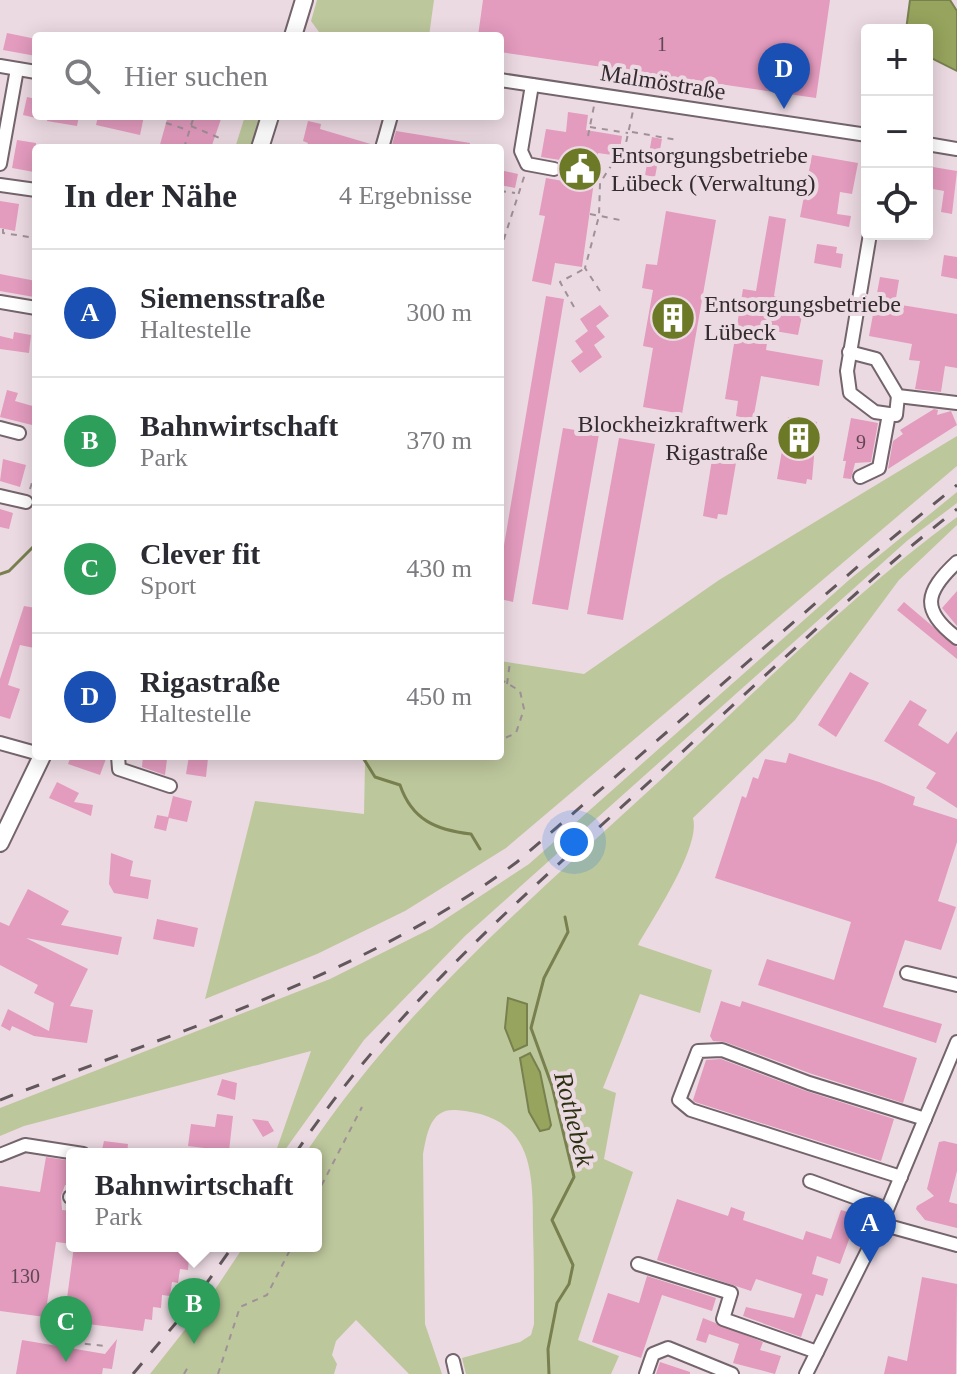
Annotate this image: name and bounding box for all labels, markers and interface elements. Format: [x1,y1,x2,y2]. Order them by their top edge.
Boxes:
map controls [861,24,933,240]
button: + [861,24,933,96]
search box [32,32,504,120]
house number: 1 [657,33,667,55]
pin: D [758,43,810,109]
icon: search [60,54,104,98]
text: Hier suchen [124,59,268,92]
street label: Malmöstraße [598,59,728,105]
button: − [861,96,933,168]
place label: Entsorgungsbetriebe Lübeck (Verwaltung) [611,142,816,196]
public building icon: Entsorgungsbetriebe Lübeck (Verwaltung) [556,145,604,193]
button: locate [861,168,933,240]
text: In der Nähe [64,177,237,214]
text: 4 Ergebnisse [339,181,472,210]
text: Siemensstraße [140,281,325,314]
place label: Entsorgungsbetriebe Lübeck [704,291,901,345]
building icon: Entsorgungsbetriebe Lübeck [649,294,697,342]
text: A [81,298,99,327]
text: 300 m [406,298,472,327]
text: Haltestelle [140,315,251,344]
text: Bahnwirtschaft [140,409,338,442]
place label: Blockheizkraftwerk Rigastraße [577,411,768,465]
building icon: Blockheizkraftwerk Rigastraße [775,414,823,462]
text: B [81,426,99,455]
text: 370 m [406,426,472,455]
house number: 9 [856,431,866,453]
text: Park [140,443,188,472]
text: Clever fit [140,537,260,570]
text: C [81,554,99,583]
text: 430 m [406,554,472,583]
text: Sport [140,571,196,600]
text: Rigastraße [140,665,280,698]
text: D [81,682,99,711]
text: 450 m [406,682,472,711]
text: Haltestelle [140,699,251,728]
your location [554,822,594,862]
water label: Rothebek [548,1068,600,1170]
popup [66,1148,322,1252]
text: Bahnwirtschaft [95,1168,293,1201]
pin: A [844,1197,896,1263]
text: Park [95,1202,143,1231]
house number: 130 [10,1265,40,1287]
pin: B [168,1278,220,1344]
pin: C [40,1296,92,1362]

